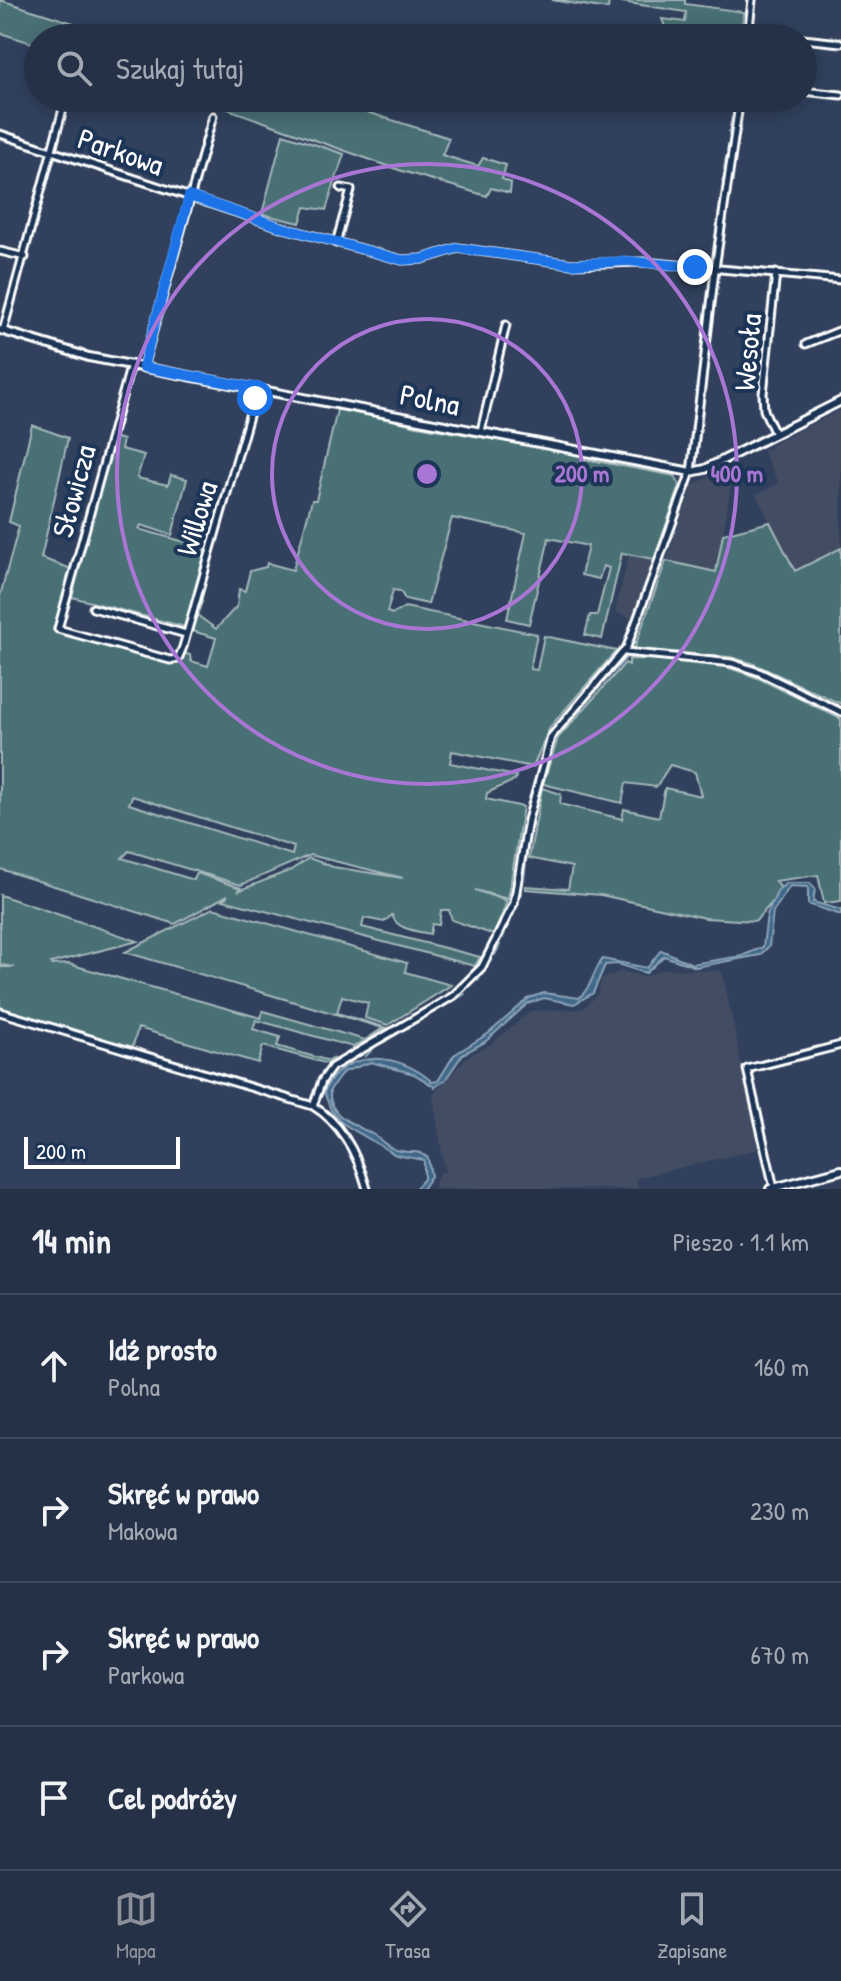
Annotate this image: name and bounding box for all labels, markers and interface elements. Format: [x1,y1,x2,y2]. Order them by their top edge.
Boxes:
search box [24,24,817,112]
icon: search [52,46,96,90]
text: Szukaj tutaj [116,48,244,88]
street label: Parkowa [73,118,169,184]
route end [677,249,713,285]
street label: Wesoła [724,312,770,392]
street label: Polna [397,374,463,424]
route start [237,380,273,416]
street label: Słowicza [42,440,105,542]
text: 200 m [555,457,609,489]
text: 400 m [711,457,763,489]
centre of rings [413,460,441,488]
street label: Willowa [166,476,226,560]
scale bar [24,1133,180,1169]
text: 200 m [36,1136,86,1166]
text: 14 min [32,1218,111,1264]
text: Pieszo · 1.1 km [673,1224,809,1259]
text: Idź prosto [108,1329,217,1369]
icon: ahead [32,1344,76,1388]
text: 160 m [754,1349,809,1384]
text: Polna [108,1369,160,1404]
text: Skręć w prawo [108,1473,259,1513]
icon: right [32,1488,76,1532]
text: 230 m [750,1493,809,1528]
text: Makowa [108,1513,177,1548]
text: Skręć w prawo [108,1617,259,1657]
icon: right [32,1632,76,1676]
text: 670 m [750,1637,809,1672]
text: Parkowa [108,1657,184,1692]
icon: arrive [32,1776,76,1820]
text: Cel podróży [108,1778,237,1818]
tab: Mapa [114,1887,158,1965]
tab: Trasa [385,1887,430,1965]
tab: Zapisane [657,1887,727,1965]

